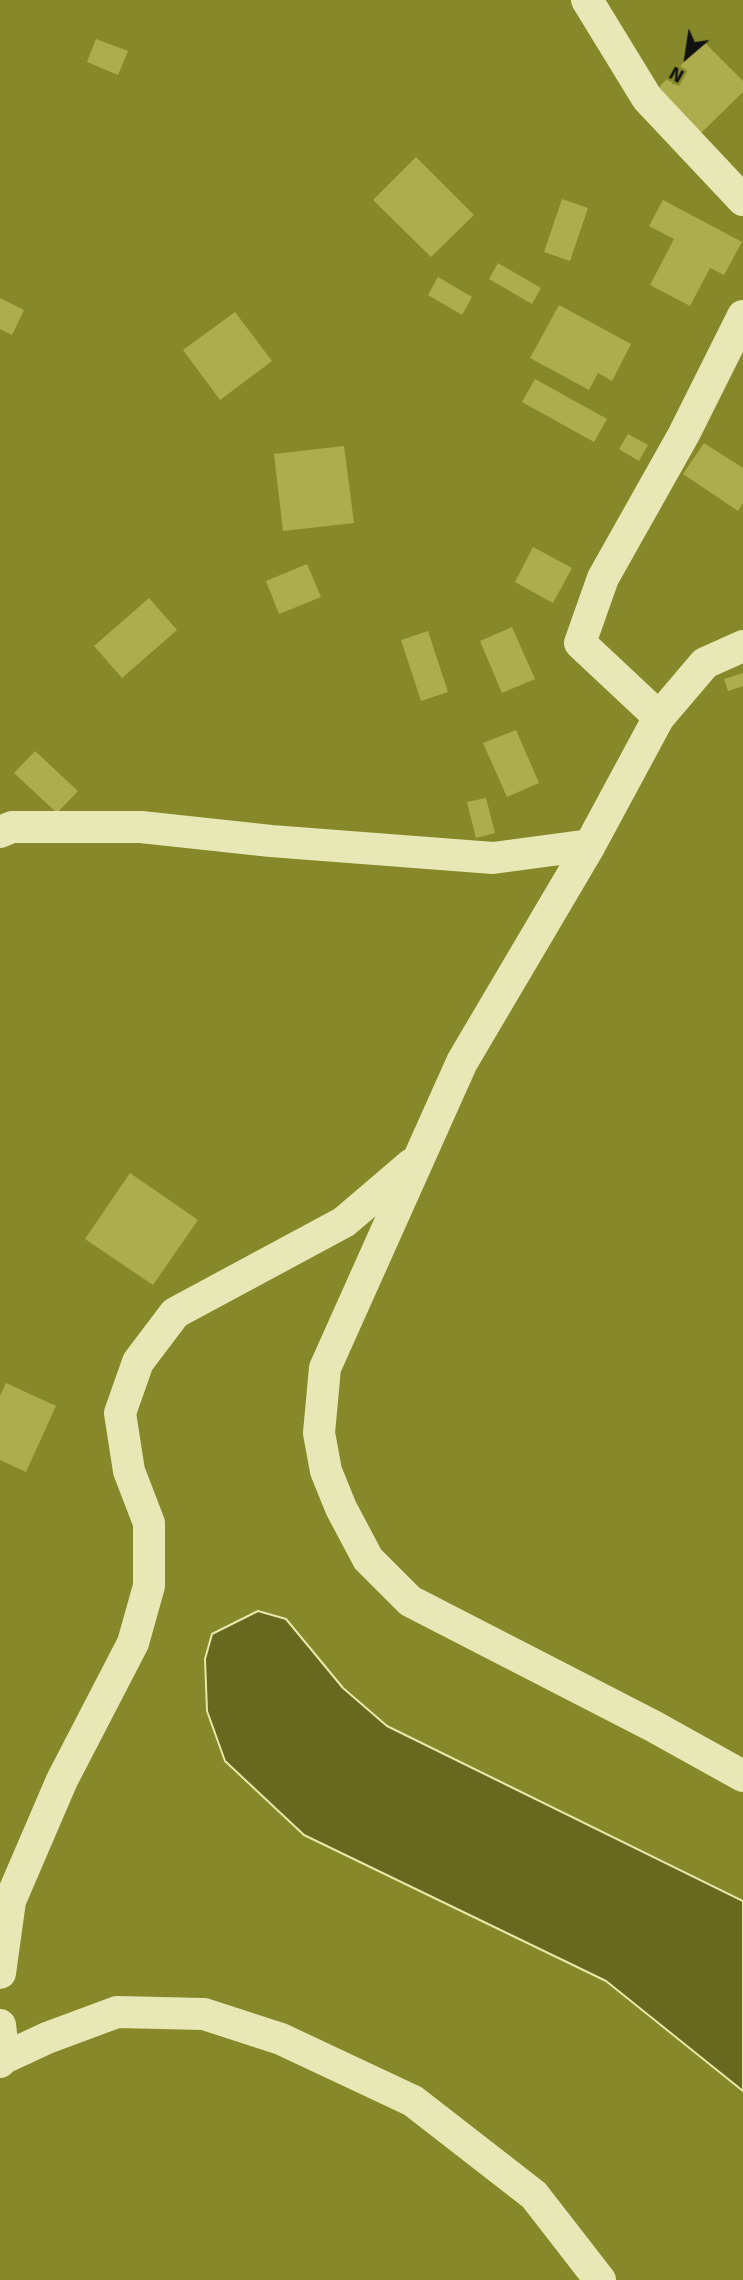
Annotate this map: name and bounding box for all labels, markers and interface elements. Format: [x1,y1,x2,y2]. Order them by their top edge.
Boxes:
north arrow [652,21,722,91]
text: N [665,61,688,88]

